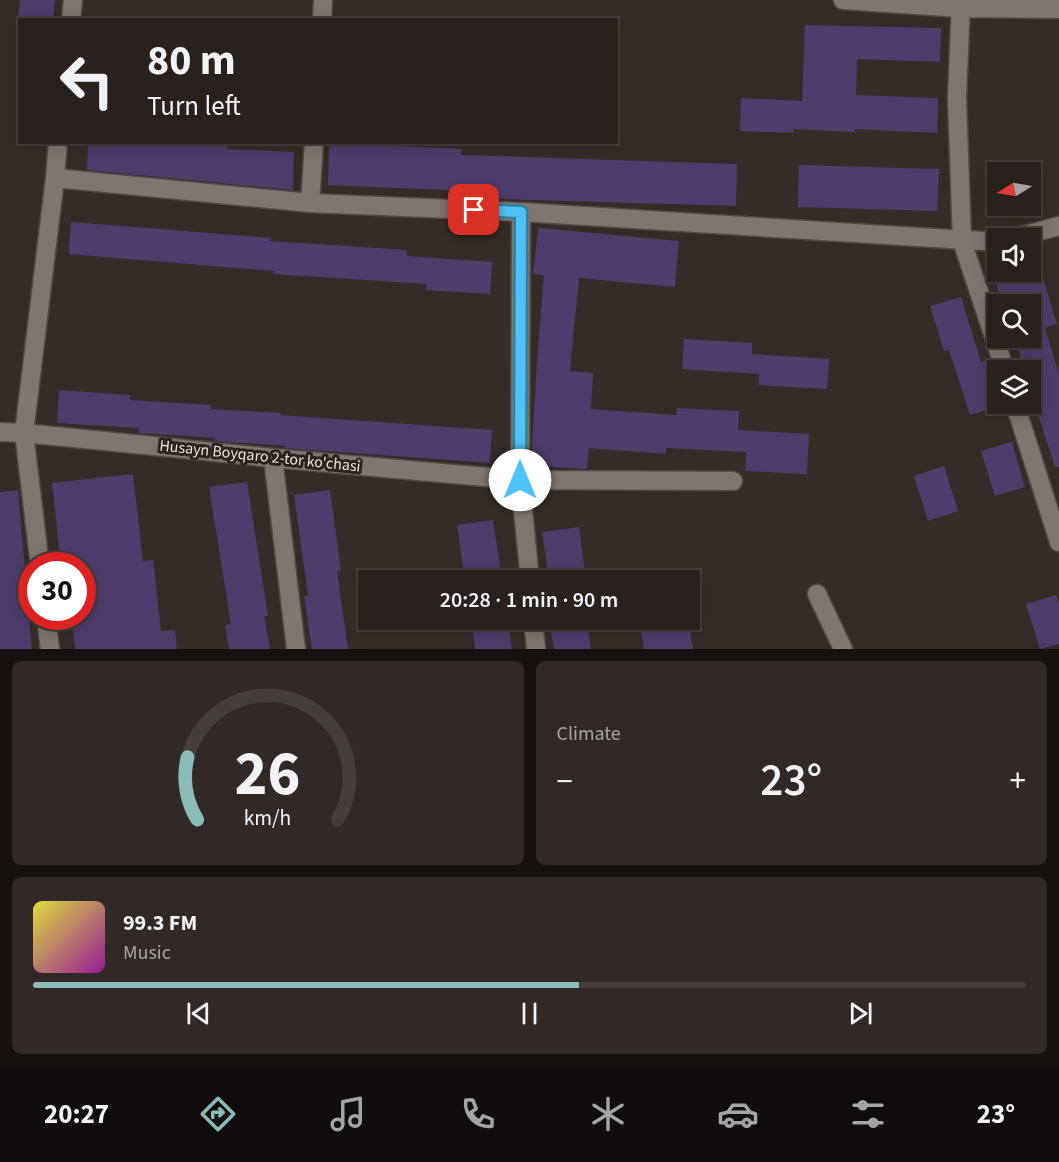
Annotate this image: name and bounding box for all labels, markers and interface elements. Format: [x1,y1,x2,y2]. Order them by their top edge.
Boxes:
text: 80 m [147,31,236,91]
icon: left [48,42,126,120]
text: Turn left [147,87,241,126]
north arrow [987,162,1041,216]
map controls [987,162,1041,414]
pin [448,184,499,235]
icon: arrive [457,193,490,226]
button: sound [987,228,1041,282]
button: search [987,294,1041,348]
button: layers [987,360,1041,414]
street label: Husayn Boyqaro 2-tor ko'chasi [158,434,362,478]
position arrow [488,448,552,512]
speed limit sign: 30 [18,552,96,630]
text: 20:28 · 1 min · 90 m [440,584,618,616]
text: Climate [557,720,621,748]
text: 26 [235,730,301,819]
text: 23° [760,749,822,813]
text: − [557,758,573,805]
text: + [1010,758,1026,805]
text: km/h [244,803,292,834]
text: 99.3 FM [123,907,197,939]
text: Music [123,939,171,967]
icon: previous [182,997,215,1030]
icon: pause [513,997,546,1030]
icon: next [844,997,877,1030]
icon: directions [197,1093,239,1135]
icon: music [327,1093,369,1135]
icon: phone [457,1093,499,1135]
icon: climate [587,1093,629,1135]
icon: car [717,1093,759,1135]
icon: filters [847,1093,889,1135]
text: 20:27 [44,1095,109,1134]
text: 23° [977,1095,1015,1134]

